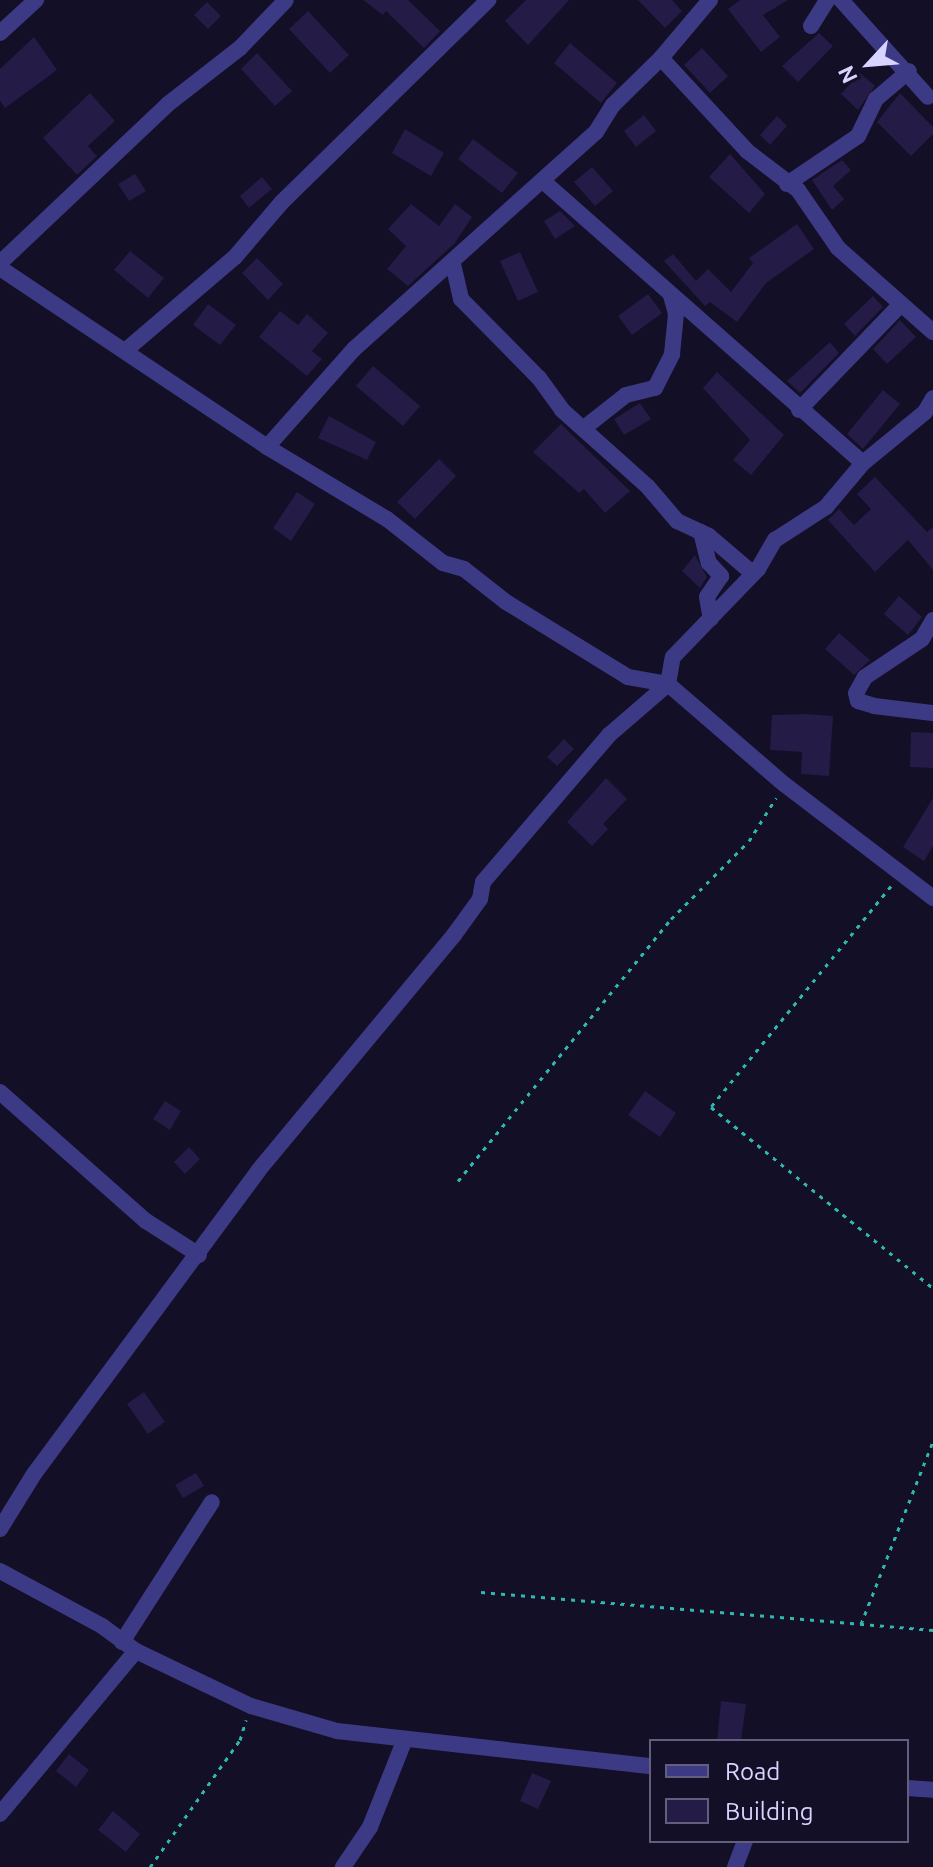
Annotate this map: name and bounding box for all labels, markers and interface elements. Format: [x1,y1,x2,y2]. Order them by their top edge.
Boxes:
north arrow [829,24,909,104]
text: N [832,62,862,88]
legend [649,1739,909,1843]
text: Road [725,1758,780,1785]
text: Building [725,1798,813,1825]

